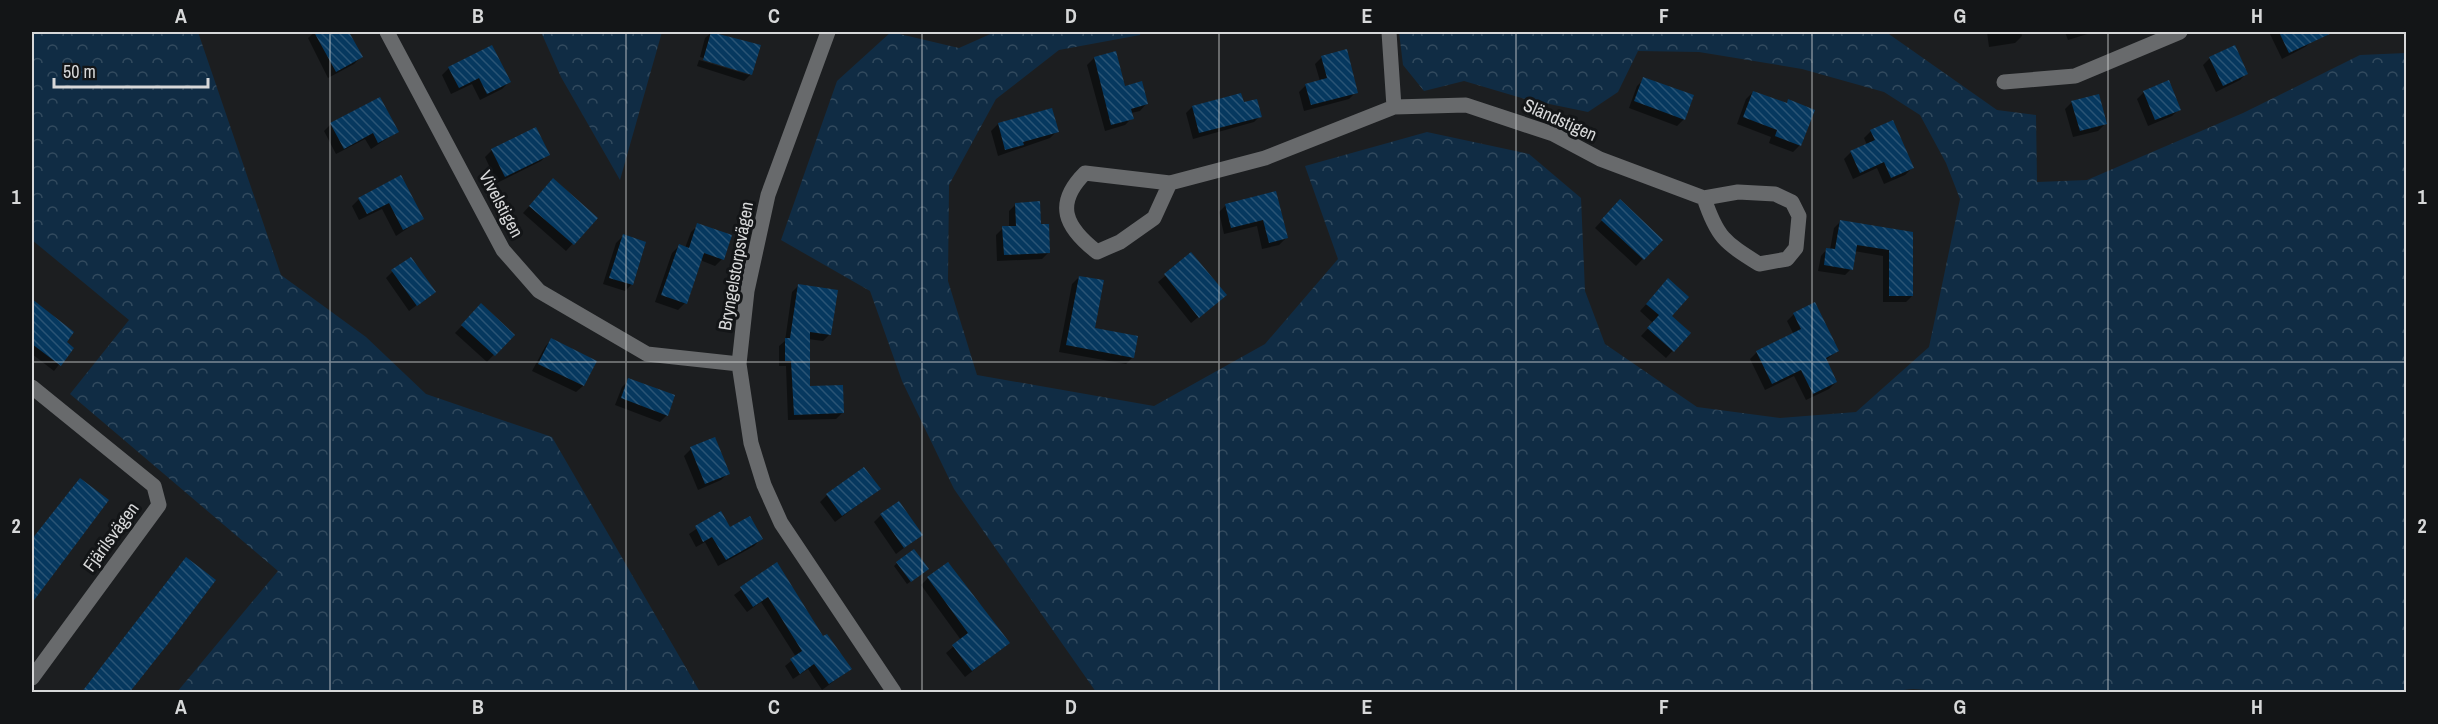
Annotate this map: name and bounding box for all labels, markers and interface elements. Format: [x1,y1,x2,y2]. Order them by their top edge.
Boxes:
text: A [175,2,187,29]
text: B [472,2,484,29]
text: C [768,2,780,29]
text: D [1065,2,1077,29]
text: E [1362,2,1373,29]
text: F [1659,2,1669,29]
text: G [1954,2,1966,29]
text: H [2251,2,2263,29]
scale bar [54,51,208,89]
text: 50 m [63,59,96,84]
street label: Sländstigen [1520,92,1601,147]
street label: Vivelstigen [473,166,530,242]
text: 1 [11,183,21,210]
text: 1 [2417,183,2427,210]
street label: Bryngelstorpsvägen [712,200,759,332]
street label: Fjärilsvägen [77,497,144,577]
text: 2 [11,512,21,539]
text: 2 [2417,512,2427,539]
text: A [175,693,187,720]
text: B [472,693,484,720]
text: C [768,693,780,720]
text: D [1065,693,1077,720]
text: E [1362,693,1373,720]
text: F [1659,693,1669,720]
text: G [1954,693,1966,720]
text: H [2251,693,2263,720]

